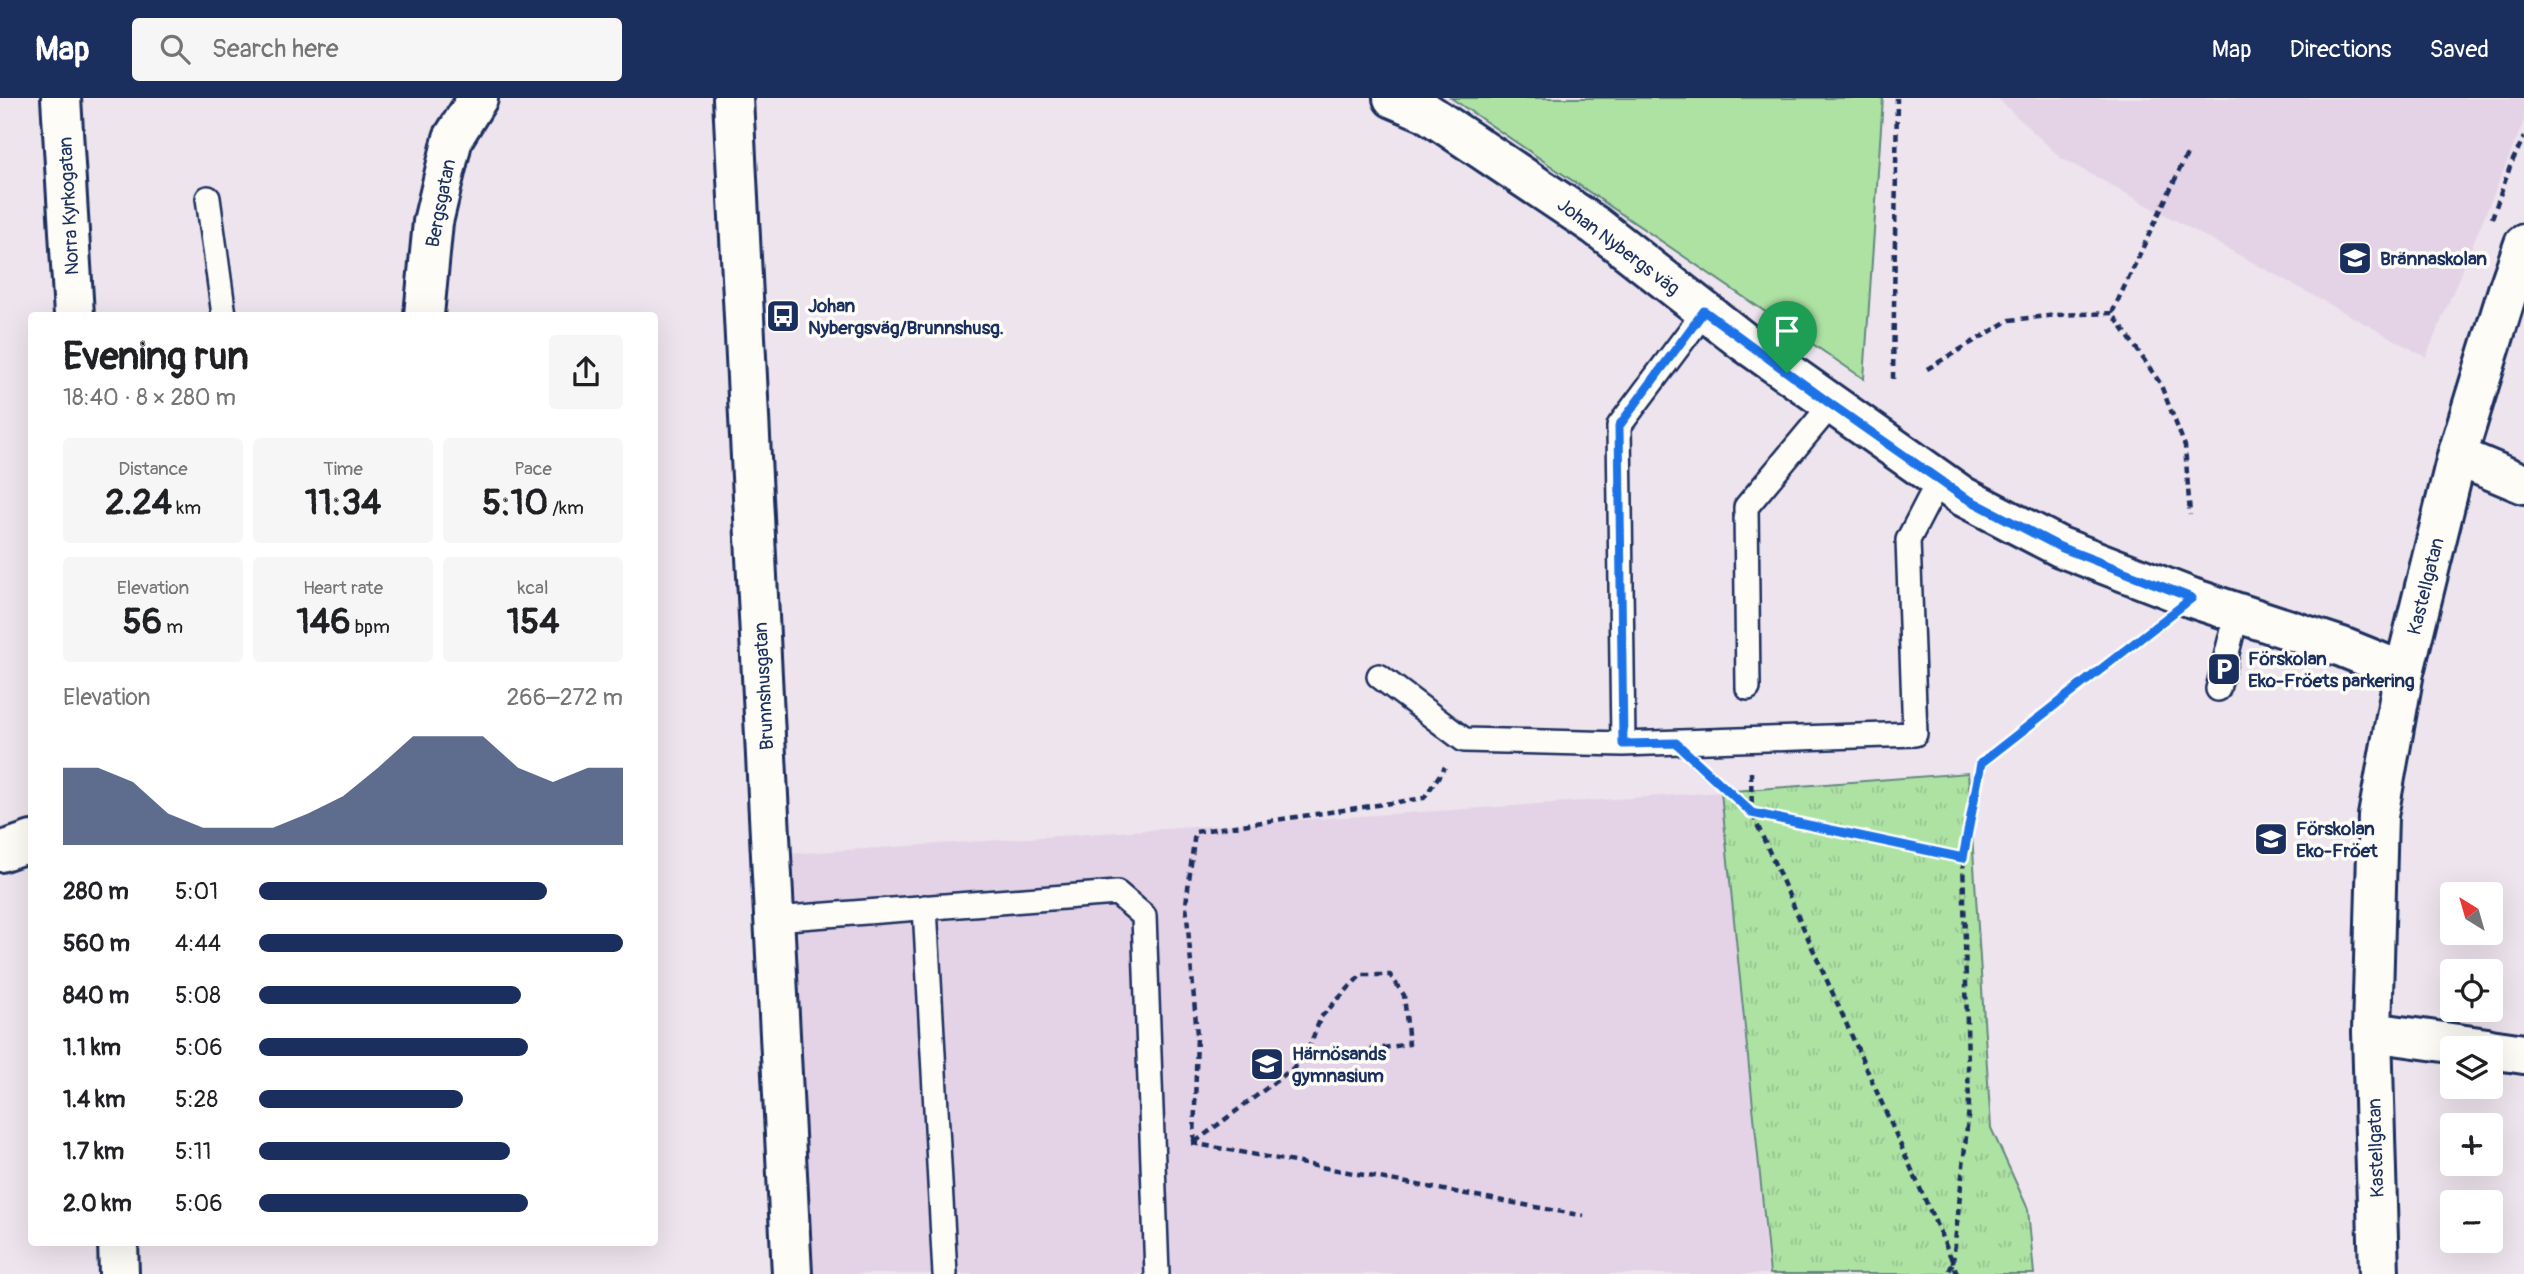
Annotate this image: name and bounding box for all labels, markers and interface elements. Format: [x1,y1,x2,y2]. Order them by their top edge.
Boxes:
search box [132,18,622,81]
text: Map [35,29,90,70]
icon: search [156,30,194,68]
text: Search here [212,33,339,65]
text: Map [2212,35,2252,64]
text: Directions [2290,35,2391,64]
text: Saved [2429,35,2489,64]
street label: Norra Kyrkogatan [53,136,85,276]
street label: Bergsgatan [421,157,461,249]
street label: Johan Nybergs väg [1552,193,1684,301]
school or university icon: Brännaskolan [2336,239,2374,277]
place label: Brännaskolan [2380,247,2487,271]
place label: Johan Nybergsväg/Brunnshusg. [808,294,1004,340]
bus stop icon: Johan Nybergsväg/Brunnshusg. [764,297,802,335]
pin [1757,301,1817,373]
icon: arrive [1768,312,1806,350]
text: Evening run [63,333,249,381]
button: share [549,335,623,409]
text: 18:40 · 8 × 280 m [63,383,236,412]
text: Distance [118,457,188,481]
text: Time [323,457,363,481]
text: Pace [514,457,552,481]
text: 2.24 [105,481,172,525]
text: 11:34 [305,481,381,525]
text: 5:10 [482,481,548,525]
text: km [172,496,201,520]
text: /km [548,496,584,520]
street label: Kastellgatan [2402,535,2450,637]
text: Elevation [117,576,189,600]
text: Heart rate [303,576,383,600]
text: kcal [518,576,548,600]
text: 56 [123,600,162,644]
text: 146 [296,600,351,644]
text: 154 [507,600,559,644]
text: m [162,615,183,639]
text: bpm [351,615,390,639]
street label: Brunnshusgatan [749,621,779,751]
place label: Förskolan Eko-Fröets parkering [2248,647,2415,693]
parking icon: Förskolan Eko-Fröets parkering [2205,650,2243,688]
text: Elevation [63,683,151,712]
text: 266–272 m [507,683,623,712]
place label: Förskolan Eko-Fröet [2296,817,2379,863]
school or university icon: Förskolan Eko-Fröet [2252,820,2290,858]
text: 280 m [63,877,129,906]
text: 5:01 [175,877,218,906]
north arrow [2440,882,2502,945]
map controls [2440,882,2503,1253]
text: 560 m [63,929,130,958]
text: 4:44 [175,929,221,958]
button: locate [2440,959,2503,1022]
text: 840 m [63,981,129,1010]
text: 5:08 [175,981,221,1010]
text: 1.1 km [63,1033,121,1062]
text: 5:06 [175,1033,223,1062]
button: layers [2440,1036,2503,1099]
place label: Härnösands gymnasium [1292,1042,1387,1088]
school or university icon: Härnösands gymnasium [1248,1045,1286,1083]
text: 1.4 km [63,1085,125,1114]
text: 5:28 [175,1085,218,1114]
street label: Kastellgatan [2362,1098,2390,1198]
button: + [2440,1113,2503,1176]
text: 1.7 km [63,1137,124,1166]
text: 5:11 [175,1137,212,1166]
text: 2.0 km [63,1189,132,1218]
text: 5:06 [175,1189,223,1218]
button: − [2440,1190,2503,1253]

